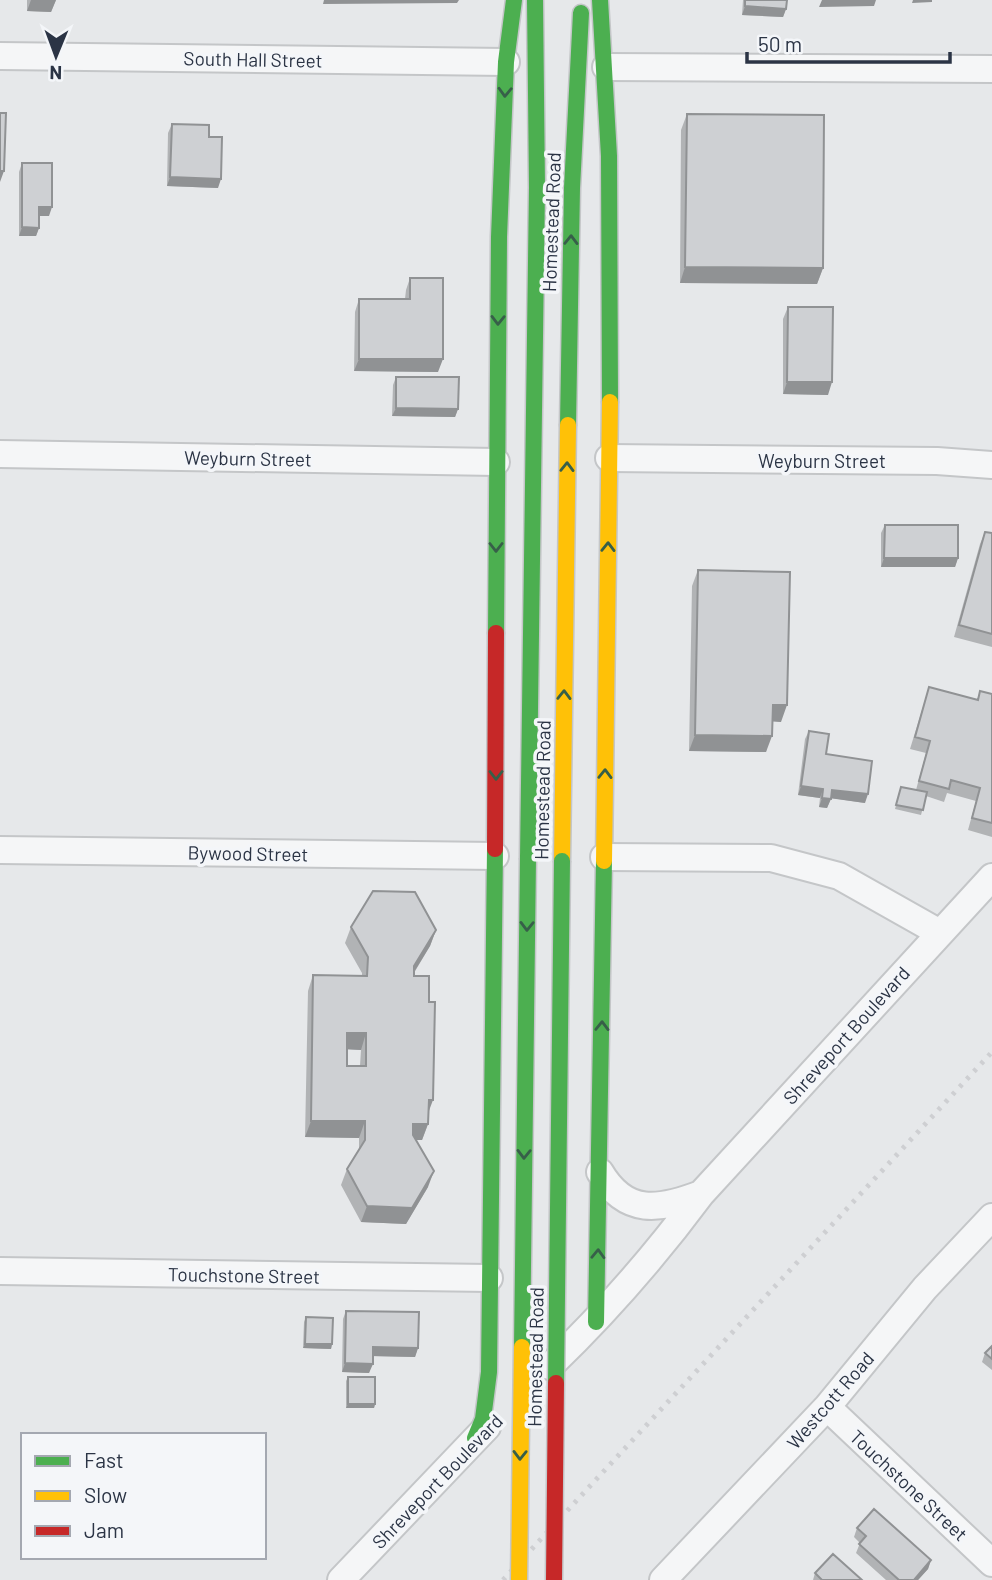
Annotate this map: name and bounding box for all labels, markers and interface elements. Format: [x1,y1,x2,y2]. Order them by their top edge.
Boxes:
north arrow [21,21,91,91]
scale bar [747,21,950,65]
text: 50 m [758,31,802,56]
street label: South Hall Street [183,46,323,72]
text: N [49,62,62,85]
one-way arrow [497,87,512,98]
street label: Homestead Road [537,152,565,292]
one-way arrow [563,234,579,244]
one-way arrow [490,315,506,325]
street label: Weyburn Street [184,445,312,471]
street label: Weyburn Street [758,449,886,472]
one-way arrow [560,461,575,472]
one-way arrow [600,541,616,552]
one-way arrow [488,542,504,553]
one-way arrow [556,689,572,699]
street label: Homestead Road [529,720,555,860]
one-way arrow [597,769,613,779]
one-way arrow [488,770,504,780]
street label: Bywood Street [187,840,309,866]
one-way arrow [520,921,535,932]
street label: Shreveport Boulevard [778,961,914,1109]
one-way arrow [594,1021,610,1031]
one-way arrow [517,1148,532,1159]
one-way arrow [590,1248,605,1259]
street label: Touchstone Street [168,1262,320,1288]
street label: Homestead Road [522,1287,548,1427]
street label: Westcott Road [782,1347,878,1453]
street label: Shreveport Boulevard [367,1409,507,1553]
street label: Touchstone Street [846,1425,972,1545]
legend [21,1433,266,1559]
text: Fast [84,1447,124,1472]
one-way arrow [513,1449,528,1460]
text: Slow [84,1482,127,1507]
text: Jam [84,1517,124,1542]

